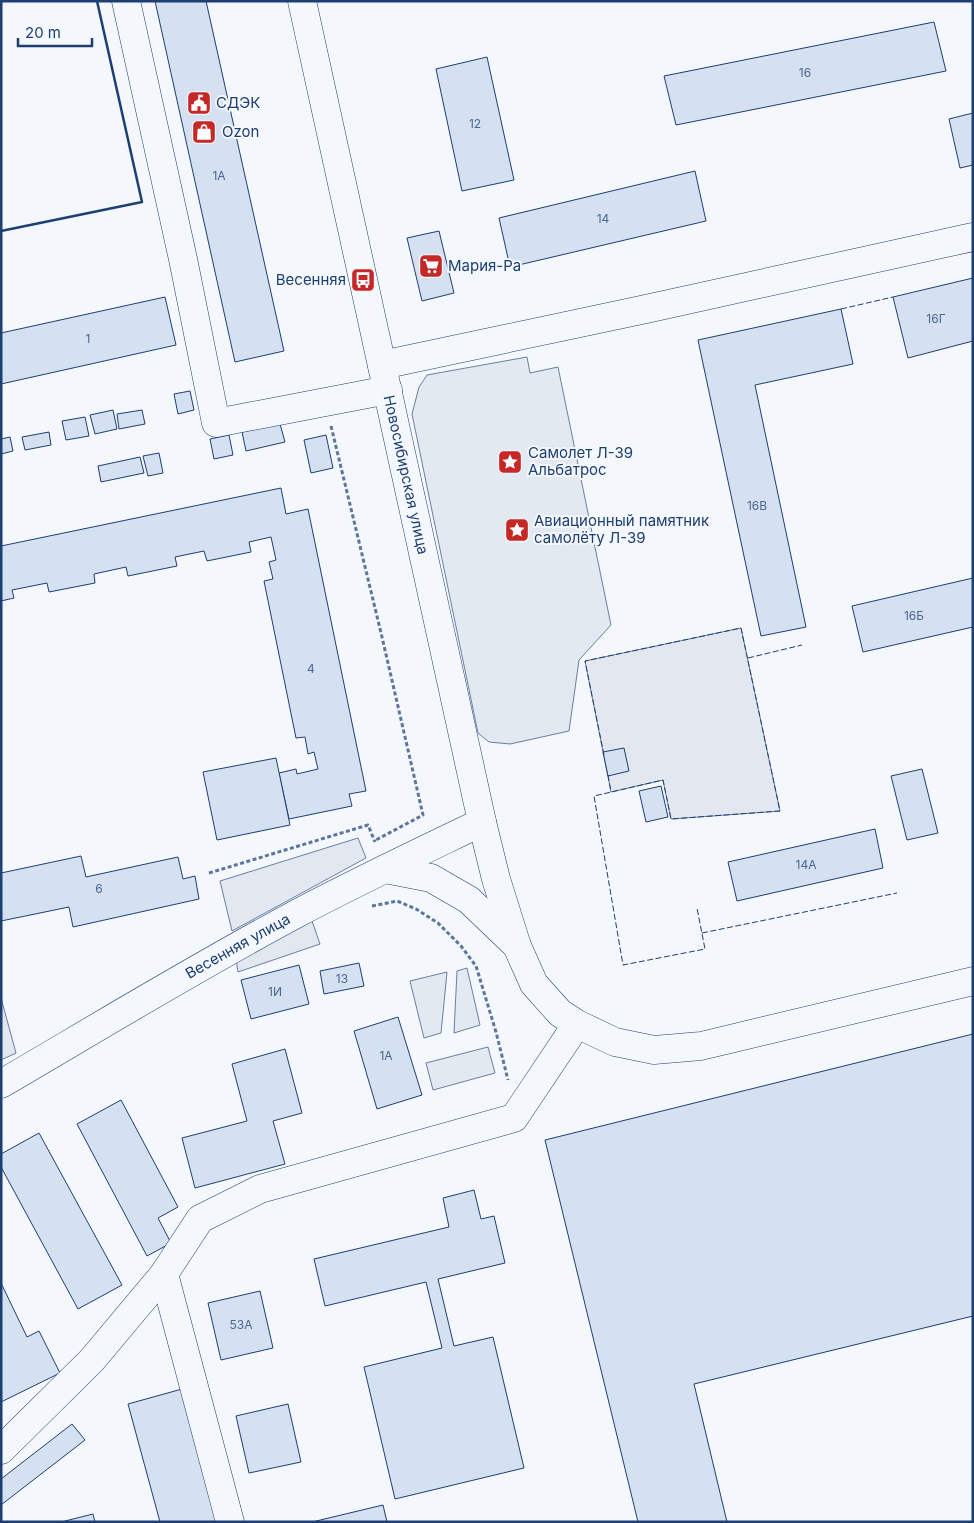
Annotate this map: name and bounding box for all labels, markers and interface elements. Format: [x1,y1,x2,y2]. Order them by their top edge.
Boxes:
scale bar [18,15,91,47]
text: 20 m [25,23,61,42]
house number: 16 [799,65,811,80]
public building icon: СДЭК [186,90,212,116]
place label: СДЭК [216,93,260,112]
house number: 12 [469,116,481,131]
shop icon: Ozon [191,119,217,145]
place label: Ozon [222,122,259,141]
house number: 1А [212,168,226,183]
house number: 14 [597,211,610,226]
supermarket icon: Мария-Ра [418,253,444,279]
place label: Мария-Ра [448,256,521,275]
bus stop icon: Весенняя [350,267,376,293]
place label: Весенняя [276,270,346,289]
house number: 16Г [926,311,946,326]
house number: 1 [86,331,90,346]
street label: Новосибирская улица [380,393,433,556]
place label: Самолет Л-39 Альбатрос [528,443,633,479]
place icon: Самолет Л-39 Альбатрос [497,449,523,475]
house number: 16В [747,498,767,513]
place label: Авиационный памятник самолёту Л-39 [534,511,709,547]
place icon: Авиационный памятник самолёту Л-39 [504,517,530,543]
house number: 16Б [904,608,924,623]
house number: 4 [307,661,315,676]
house number: 14А [796,857,816,872]
house number: 6 [95,881,103,896]
street label: Весенняя улица [182,909,293,983]
house number: 1З [336,971,348,986]
house number: 1И [268,984,282,999]
house number: 1А [379,1048,393,1063]
house number: 53А [230,1317,253,1332]

